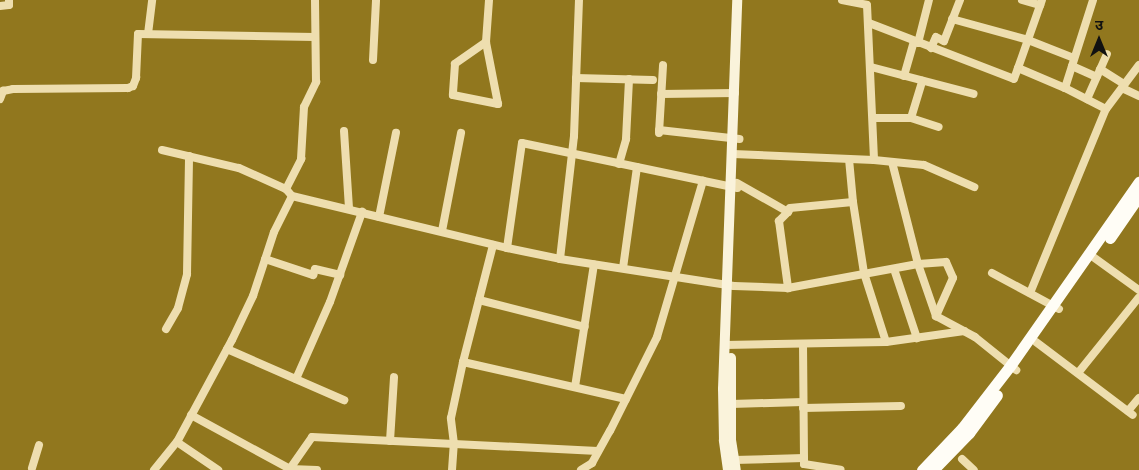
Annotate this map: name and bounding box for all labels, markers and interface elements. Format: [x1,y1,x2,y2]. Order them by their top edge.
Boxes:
north arrow [1074,15,1124,65]
text: उ [1095,16,1103,33]

